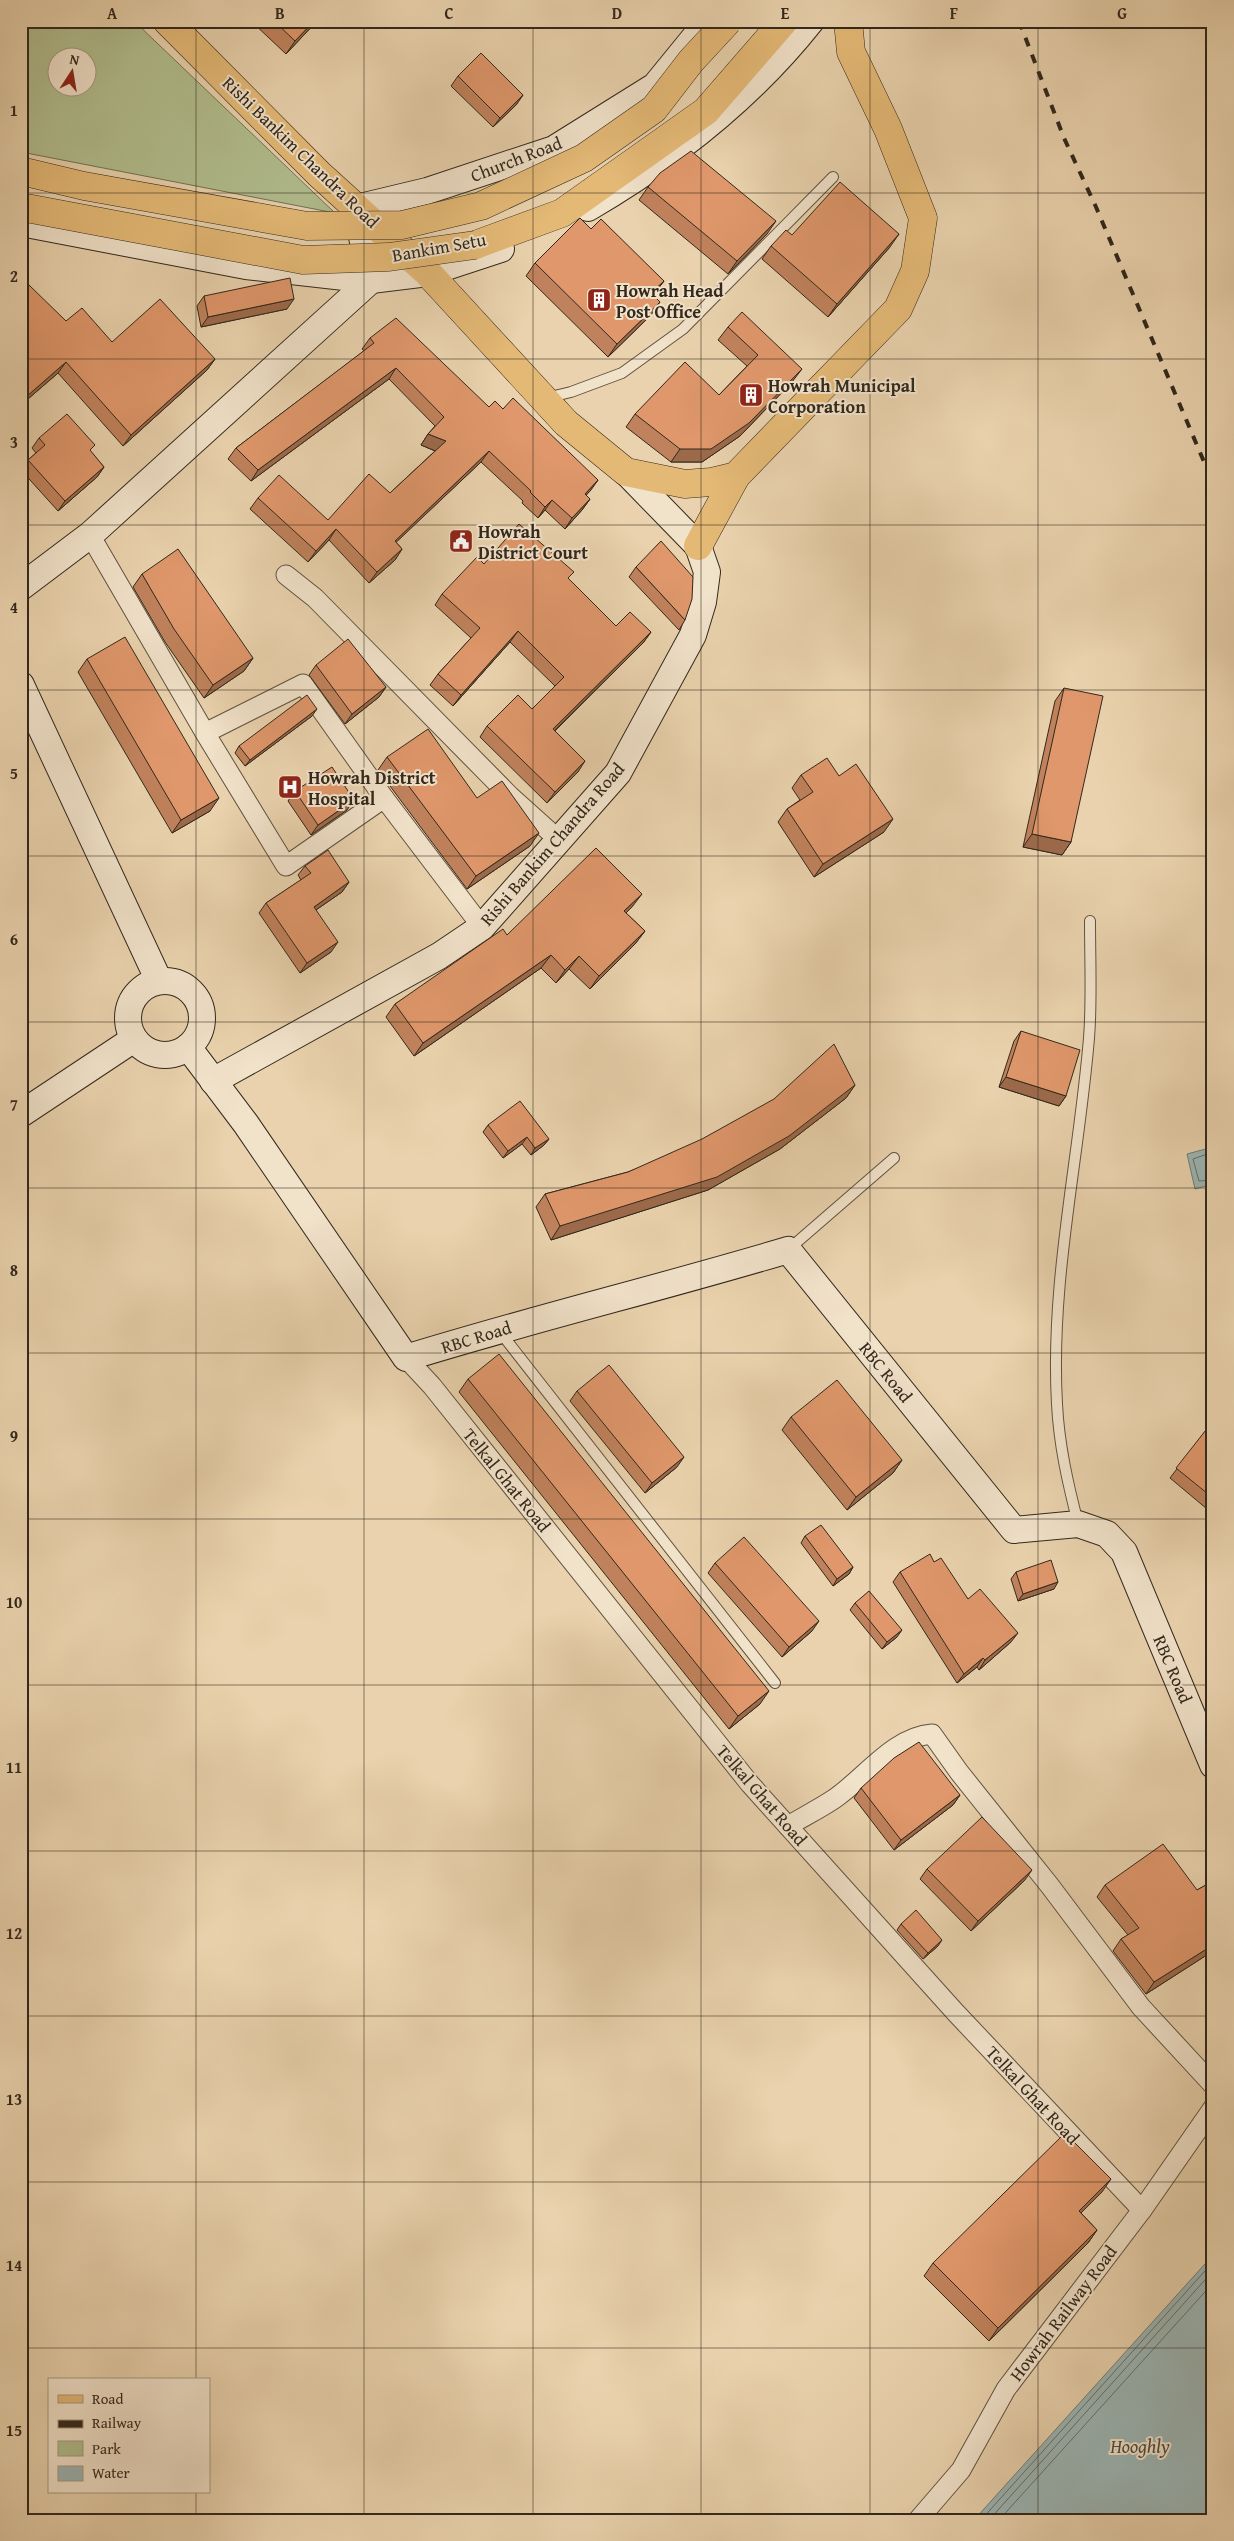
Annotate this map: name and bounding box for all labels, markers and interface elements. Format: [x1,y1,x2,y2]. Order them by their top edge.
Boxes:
text: A [107,1,118,25]
text: B [275,1,285,25]
text: C [444,1,454,25]
text: D [612,1,622,25]
text: E [781,1,790,25]
text: F [950,1,958,25]
text: G [1117,1,1127,25]
north arrow [48,48,98,98]
text: N [68,49,82,70]
street label: Rishi Bankim Chandra Road [217,70,386,235]
text: 1 [10,98,18,122]
street label: Church Road [466,129,566,189]
street label: Bankim Setu [390,225,488,269]
text: 2 [10,264,18,288]
place label: Howrah Head Post Office [616,277,724,325]
building icon: Howrah Head Post Office [586,287,612,313]
place label: Howrah Municipal Corporation [768,372,916,420]
building icon: Howrah Municipal Corporation [738,382,764,408]
text: 3 [10,430,18,454]
place label: Howrah District Court [478,518,588,566]
public building icon: Howrah District Court [448,528,474,554]
text: 4 [10,595,18,619]
street label: Rishi Bankim Chandra Road [473,756,631,932]
text: 5 [10,761,18,785]
place label: Howrah District Hospital [308,764,436,812]
hospital icon: Howrah District Hospital [277,774,303,800]
text: 6 [10,927,18,951]
text: 7 [10,1092,18,1116]
text: 8 [10,1258,18,1282]
street label: RBC Road [438,1313,515,1360]
street label: RBC Road [853,1336,919,1409]
street label: Telkal Ghat Road [457,1422,558,1538]
text: 9 [10,1424,18,1448]
text: 10 [6,1590,22,1614]
street label: RBC Road [1147,1631,1200,1708]
street label: Telkal Ghat Road [710,1738,814,1852]
text: 11 [6,1755,22,1779]
text: 12 [6,1921,22,1945]
street label: Telkal Ghat Road [980,2039,1086,2151]
text: 13 [6,2087,22,2111]
street label: Howrah Railway Road [1003,2239,1123,2387]
text: 14 [6,2253,22,2277]
legend [48,2378,210,2494]
text: Road [92,2388,123,2409]
text: Railway [92,2412,142,2433]
text: 15 [6,2418,22,2442]
water label: Hooghly [1109,2432,1170,2460]
text: Park [92,2438,121,2459]
text: Water [92,2462,130,2483]

